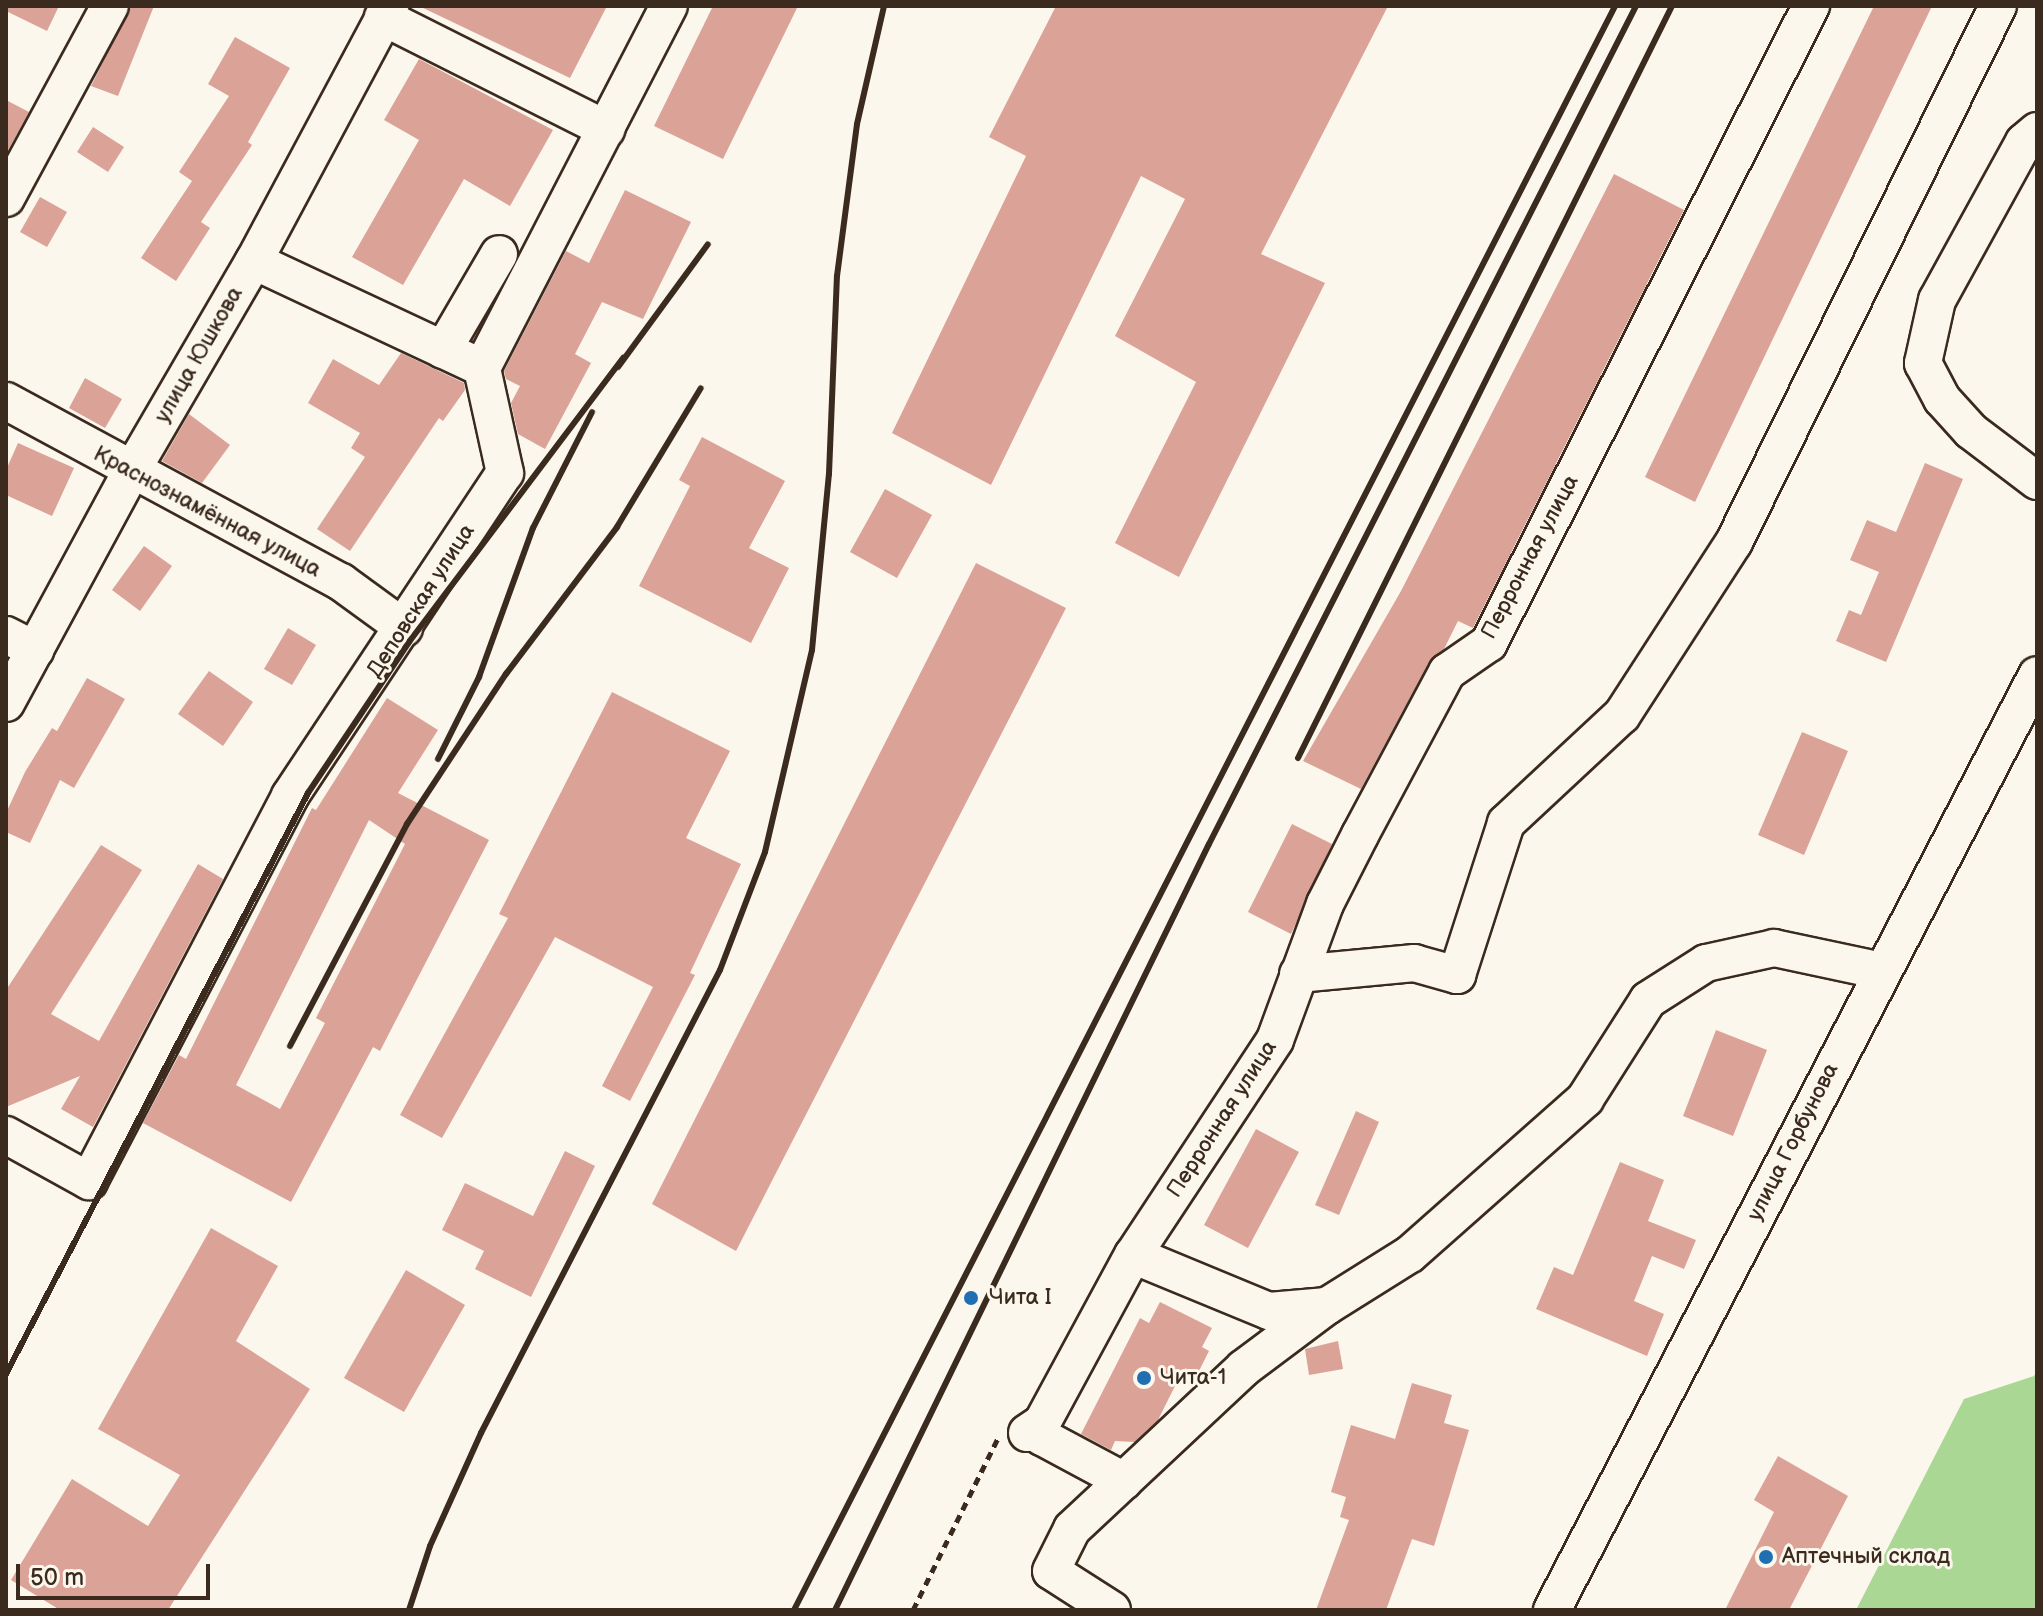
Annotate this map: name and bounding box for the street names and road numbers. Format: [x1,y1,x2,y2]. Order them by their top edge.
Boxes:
street label: улица Юшкова [149,282,249,428]
street label: Краснознамённая улица [89,441,325,583]
street label: Перронная улица [1476,470,1584,644]
street label: Деповская улица [362,519,480,683]
street label: Перронная улица [1161,1036,1283,1202]
street label: улица Горбунова [1742,1059,1844,1225]

